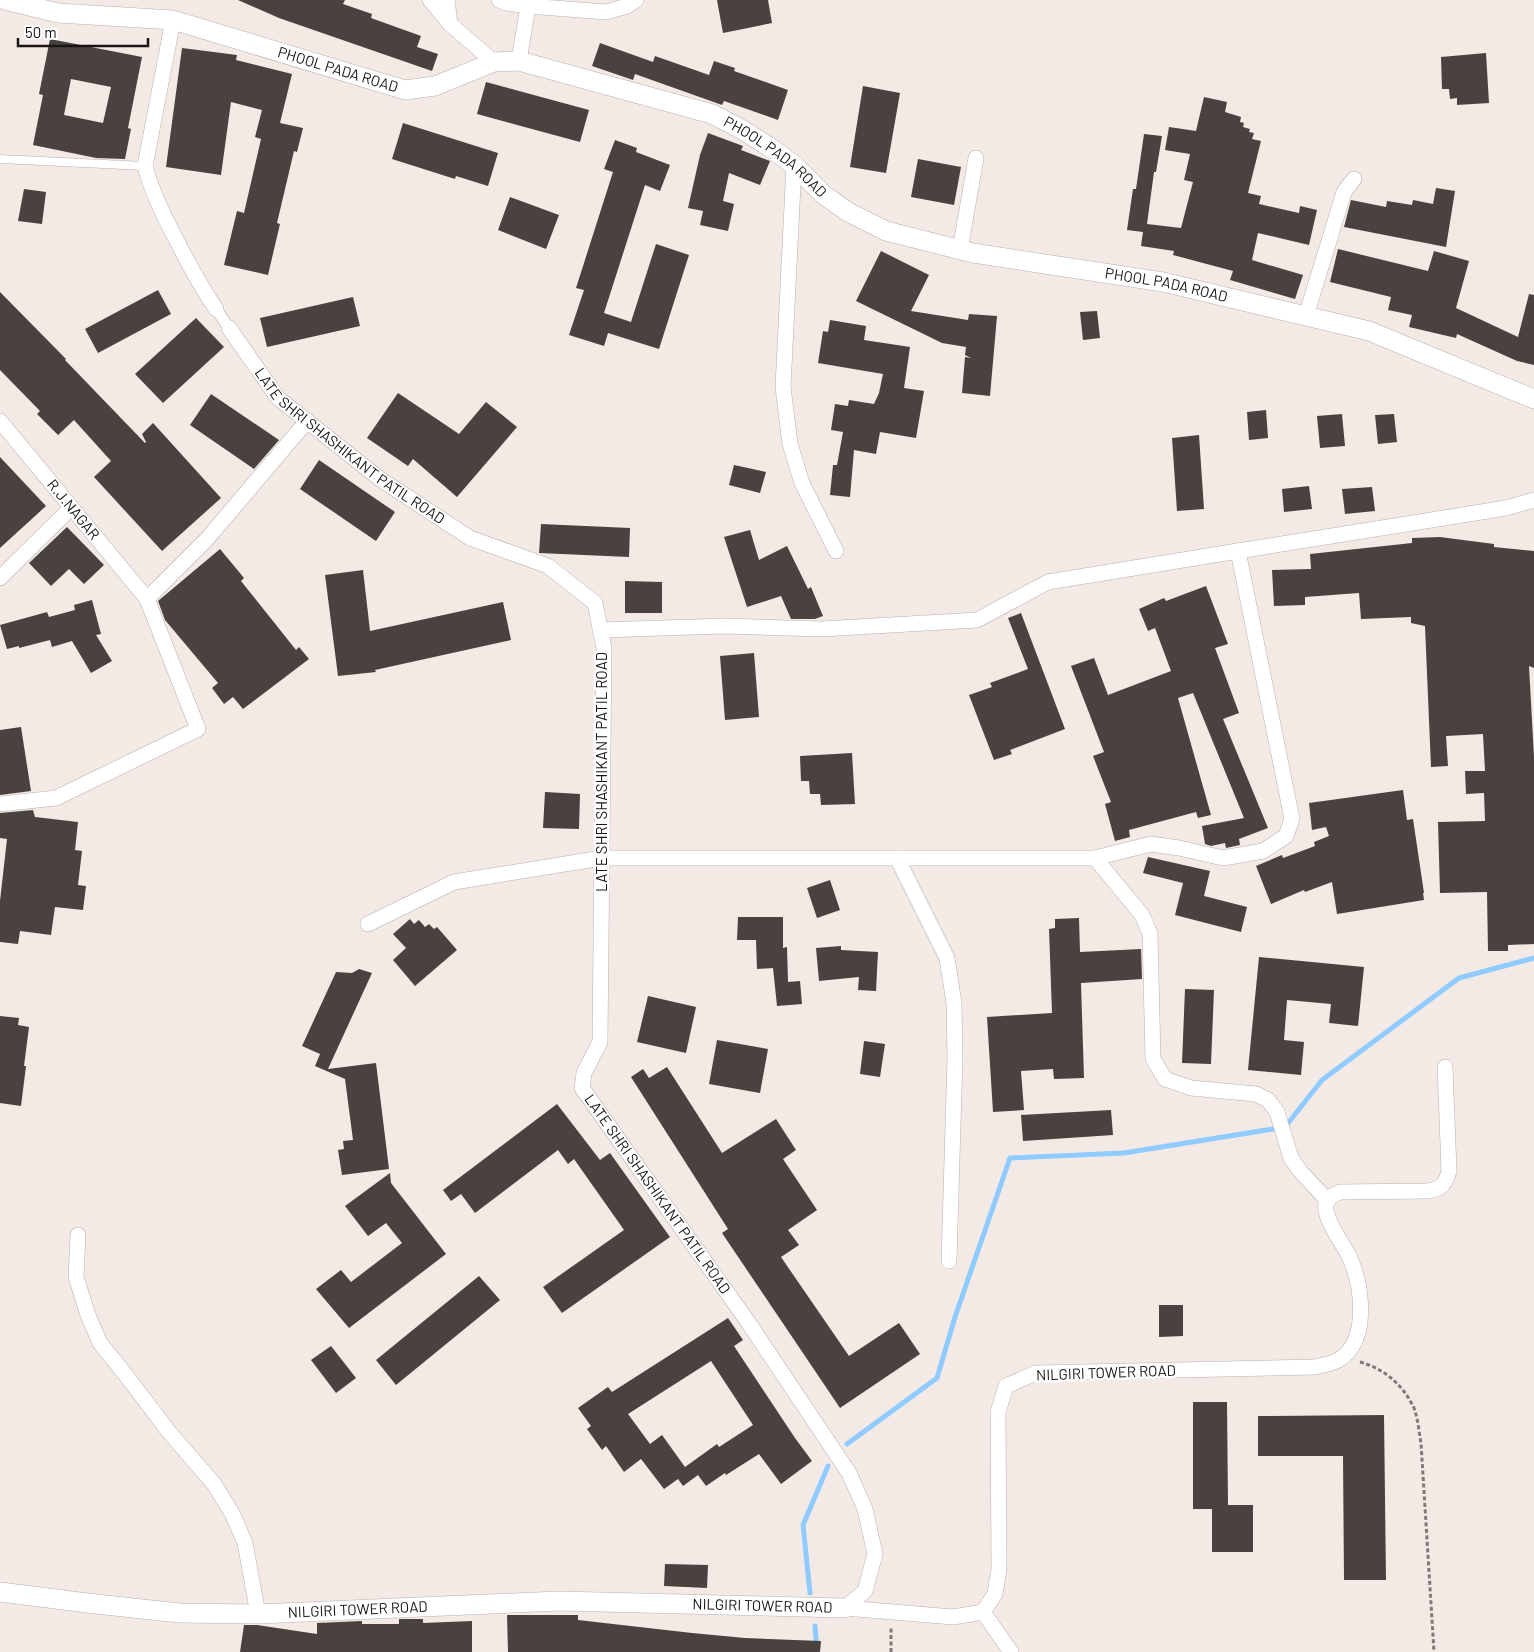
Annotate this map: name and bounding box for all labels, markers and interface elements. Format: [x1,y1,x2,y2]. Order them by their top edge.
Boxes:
scale bar [18,15,148,47]
text: 50 m [25,23,57,41]
street label: PHOOL PADA ROAD [276,42,400,95]
street label: PHOOL PADA ROAD [721,112,831,201]
street label: PHOOL PADA ROAD [1104,263,1230,305]
street label: LATE SHRI SHASHIKANT PATIL ROAD [252,364,449,527]
street label: R.J.NAGAR [44,475,104,543]
street label: LATE SHRI SHASHIKANT PATIL ROAD [592,652,610,892]
street label: LATE SHRI SHASHIKANT PATIL ROAD [581,1090,735,1297]
street label: NILGIRI TOWER ROAD [1036,1361,1176,1383]
street label: NILGIRI TOWER ROAD [692,1594,833,1616]
street label: NILGIRI TOWER ROAD [287,1597,428,1621]

